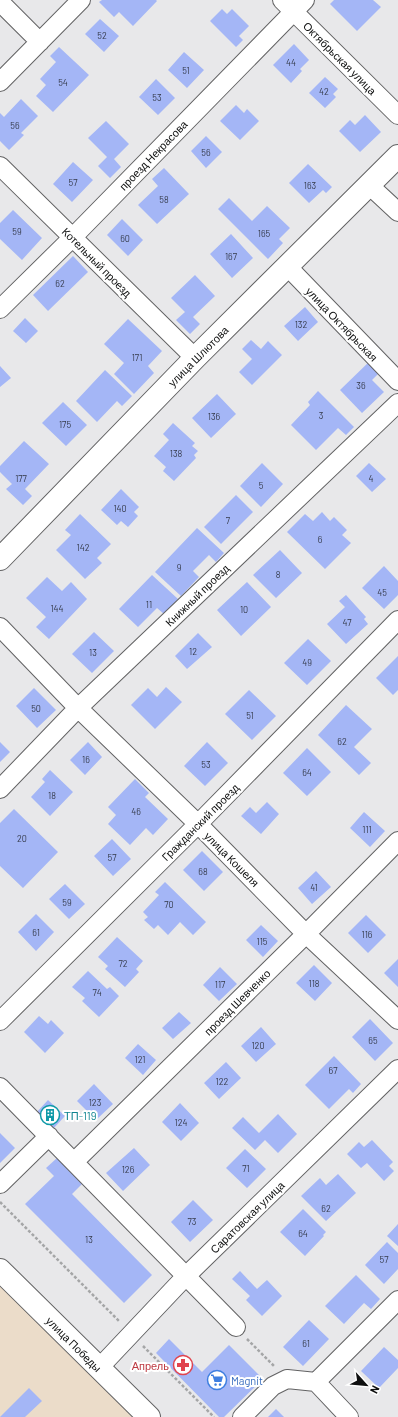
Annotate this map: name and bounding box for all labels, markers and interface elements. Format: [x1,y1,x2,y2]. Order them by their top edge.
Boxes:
street label: Октябрьская улица [301,19,380,98]
house number: 52 [97,30,107,41]
house number: 44 [286,57,296,68]
house number: 51 [182,65,190,76]
house number: 54 [58,77,68,88]
house number: 42 [319,86,329,97]
house number: 53 [152,92,162,103]
street label: проезд Некрасова [116,117,190,193]
house number: 56 [10,120,20,131]
house number: 56 [201,147,211,158]
house number: 57 [69,177,78,188]
house number: 163 [304,180,317,191]
house number: 58 [159,194,169,205]
street label: Котельный проезд [60,225,135,300]
house number: 59 [12,226,22,237]
house number: 165 [258,228,271,239]
house number: 60 [120,233,130,244]
house number: 167 [225,251,238,262]
house number: 62 [55,278,65,289]
street label: улица Октябрьская [303,284,381,364]
house number: 132 [295,319,307,330]
street label: улица Шлютова [165,323,231,389]
house number: 171 [132,352,142,363]
house number: 36 [356,380,366,391]
house number: 3 [319,410,324,421]
house number: 136 [208,411,221,422]
house number: 175 [59,419,71,430]
house number: 138 [170,448,183,459]
house number: 177 [15,473,28,484]
house number: 4 [369,473,374,484]
house number: 5 [259,480,264,491]
house number: 140 [113,503,127,514]
house number: 7 [226,515,231,526]
house number: 6 [318,534,323,545]
house number: 142 [77,542,90,553]
street label: Книжный проезд [162,561,232,629]
house number: 9 [177,562,182,573]
house number: 8 [276,569,281,580]
house number: 45 [377,587,387,598]
house number: 11 [146,599,152,610]
house number: 144 [50,603,64,614]
house number: 10 [240,604,248,615]
house number: 47 [343,617,352,628]
house number: 12 [189,646,197,657]
house number: 13 [89,647,97,658]
house number: 49 [302,657,312,668]
house number: 50 [31,703,41,714]
house number: 51 [246,710,254,721]
house number: 62 [337,736,347,747]
house number: 16 [82,754,90,765]
house number: 53 [201,759,211,770]
house number: 64 [302,767,312,778]
street label: Гражданский проезд [159,780,242,863]
house number: 18 [48,790,56,801]
house number: 46 [131,806,141,817]
house number: 111 [362,824,372,835]
street label: улица Кошеля [202,829,262,889]
house number: 20 [17,833,27,844]
house number: 57 [108,852,117,863]
house number: 68 [198,866,208,877]
house number: 41 [310,882,318,893]
house number: 59 [62,897,72,908]
house number: 70 [164,899,174,910]
house number: 61 [32,927,40,938]
house number: 116 [362,929,373,940]
house number: 115 [257,936,268,947]
house number: 72 [118,958,128,969]
street label: проезд Шевченко [201,966,273,1038]
house number: 118 [308,978,320,989]
house number: 117 [215,979,226,990]
house number: 74 [92,987,102,998]
house number: 65 [368,1035,378,1046]
house number: 120 [251,1040,265,1051]
house number: 121 [135,1054,146,1065]
house number: 67 [329,1065,338,1076]
house number: 122 [216,1076,229,1087]
house number: 123 [89,1097,102,1108]
building icon: ТП-119 [39,1104,61,1126]
place label: ТП-119 [64,1109,97,1122]
house number: 124 [175,1117,188,1128]
house number: 71 [242,1163,250,1174]
house number: 126 [122,1164,135,1175]
street label: Саратовская улица [207,1178,287,1256]
house number: 62 [321,1203,331,1214]
house number: 73 [188,1216,197,1227]
house number: 64 [298,1228,308,1239]
house number: 13 [85,1234,93,1245]
house number: 57 [380,1254,389,1265]
street label: улица Победы [44,1314,104,1374]
house number: 61 [302,1338,310,1349]
pharmacy icon: Апрель [172,1354,194,1376]
place label: Апрель [132,1359,169,1372]
north arrow [346,1365,386,1405]
supermarket icon: Magnit [206,1369,228,1391]
place label: Magnit [231,1374,263,1387]
text: N [368,1384,383,1396]

